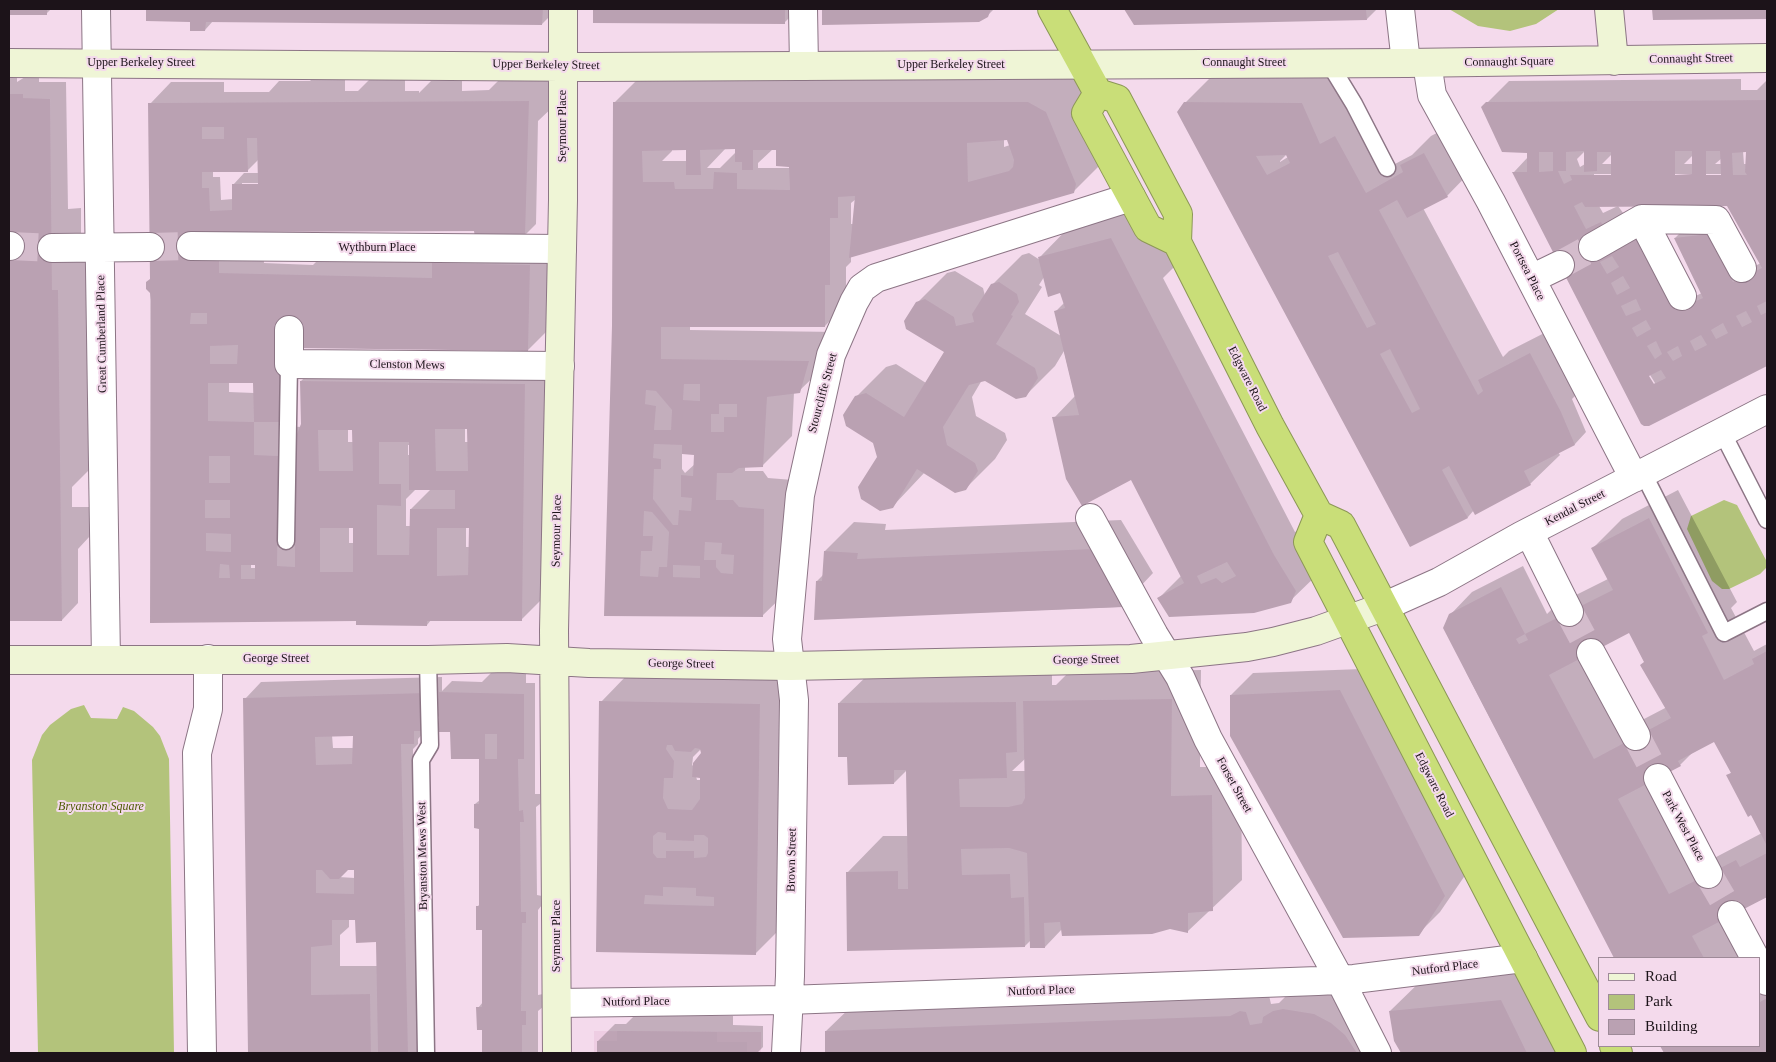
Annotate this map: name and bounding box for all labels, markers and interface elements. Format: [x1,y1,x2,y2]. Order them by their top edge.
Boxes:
street label: Connaught Street [1641,51,1741,67]
street label: Connaught Square [1456,54,1562,70]
street label: Upper Berkeley Street [79,56,203,70]
street label: Connaught Street [1194,56,1294,70]
street label: Upper Berkeley Street [484,57,608,73]
street label: Upper Berkeley Street [889,58,1013,72]
street label: Seymour Place [556,85,570,167]
street label: Portsea Place [1503,234,1551,308]
street label: Wythburn Place [333,241,421,255]
street label: Great Cumberland Place [94,265,110,403]
street label: Edgware Road [1222,340,1272,418]
street label: Stourcliffe Street [804,346,842,440]
street label: Clenston Mews [364,357,450,373]
street label: Kendal Street [1538,484,1612,532]
street label: Seymour Place [549,489,565,573]
street label: George Street [237,652,315,666]
street label: George Street [1047,652,1125,668]
street label: George Street [642,656,720,672]
street label: Edgware Road [1409,746,1459,824]
street label: Forset Street [1210,750,1258,820]
street label: Park West Place [1656,783,1710,869]
street label: Bryanston Mews West [415,794,431,918]
park label: Bryanston Square [51,800,151,814]
street label: Brown Street [784,823,800,897]
street label: Seymour Place [550,895,564,977]
street label: Nutford Place [1406,956,1484,980]
legend [1598,957,1761,1047]
text: Road [1645,968,1677,984]
street label: Nutford Place [1002,982,1080,1000]
text: Park [1645,993,1673,1009]
street label: Nutford Place [597,994,675,1010]
text: Building [1645,1018,1698,1034]

